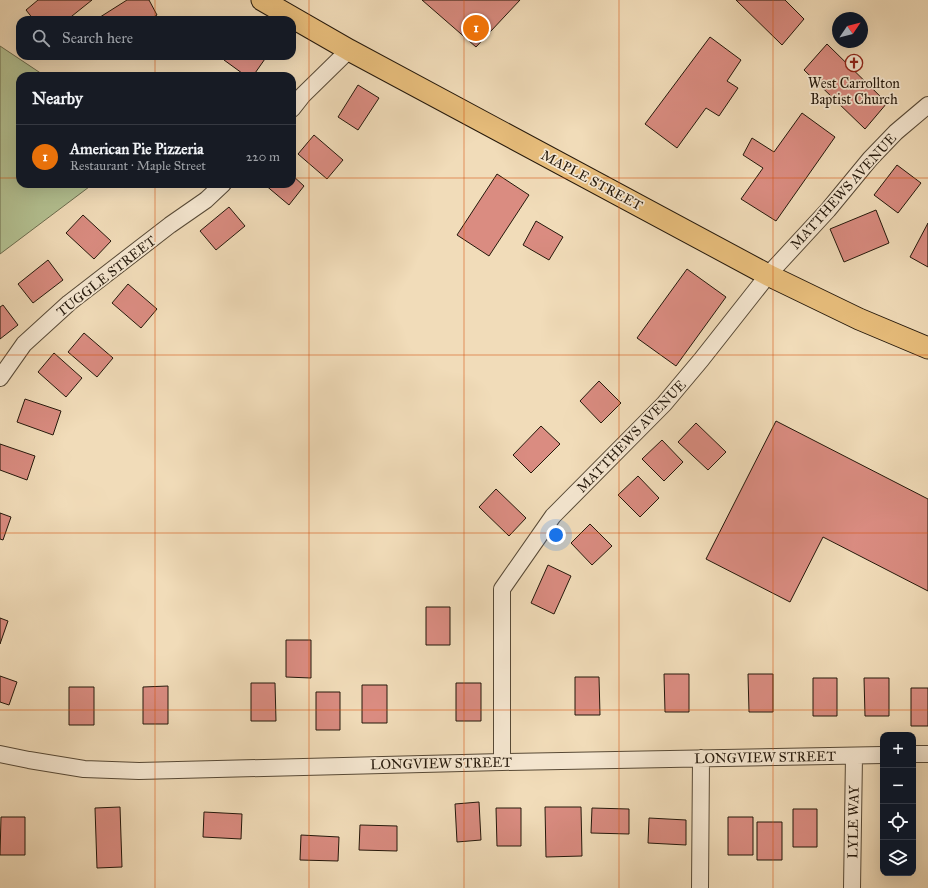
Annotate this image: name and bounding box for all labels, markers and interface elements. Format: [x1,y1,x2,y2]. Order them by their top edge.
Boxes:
north arrow [832,12,868,48]
pin: 1 [463,13,489,43]
search box [16,16,296,60]
icon: search [30,27,52,49]
text: Search here [62,29,133,47]
church icon: West Carrollton Baptist Church [844,53,864,73]
place label: West Carrollton Baptist Church [808,75,900,108]
text: Nearby [32,88,83,109]
street label: MATTHEWS AVENUE [787,130,900,253]
text: American Pie Pizzeria [70,140,204,158]
street label: MAPLE STREET [538,147,646,215]
text: 1 [42,149,48,165]
text: 220 m [246,149,280,165]
text: Restaurant · Maple Street [70,158,206,174]
street label: TUGGLE STREET [53,232,160,321]
street label: MATTHEWS AVENUE [573,376,690,496]
your location [546,525,566,545]
map controls [880,732,916,876]
button: + [880,732,916,768]
street label: LONGVIEW STREET [694,748,836,767]
street label: LONGVIEW STREET [370,754,512,773]
button: − [880,768,916,804]
street label: LYLE WAY [844,784,863,859]
button: locate [880,804,916,840]
button: layers [880,840,916,876]

